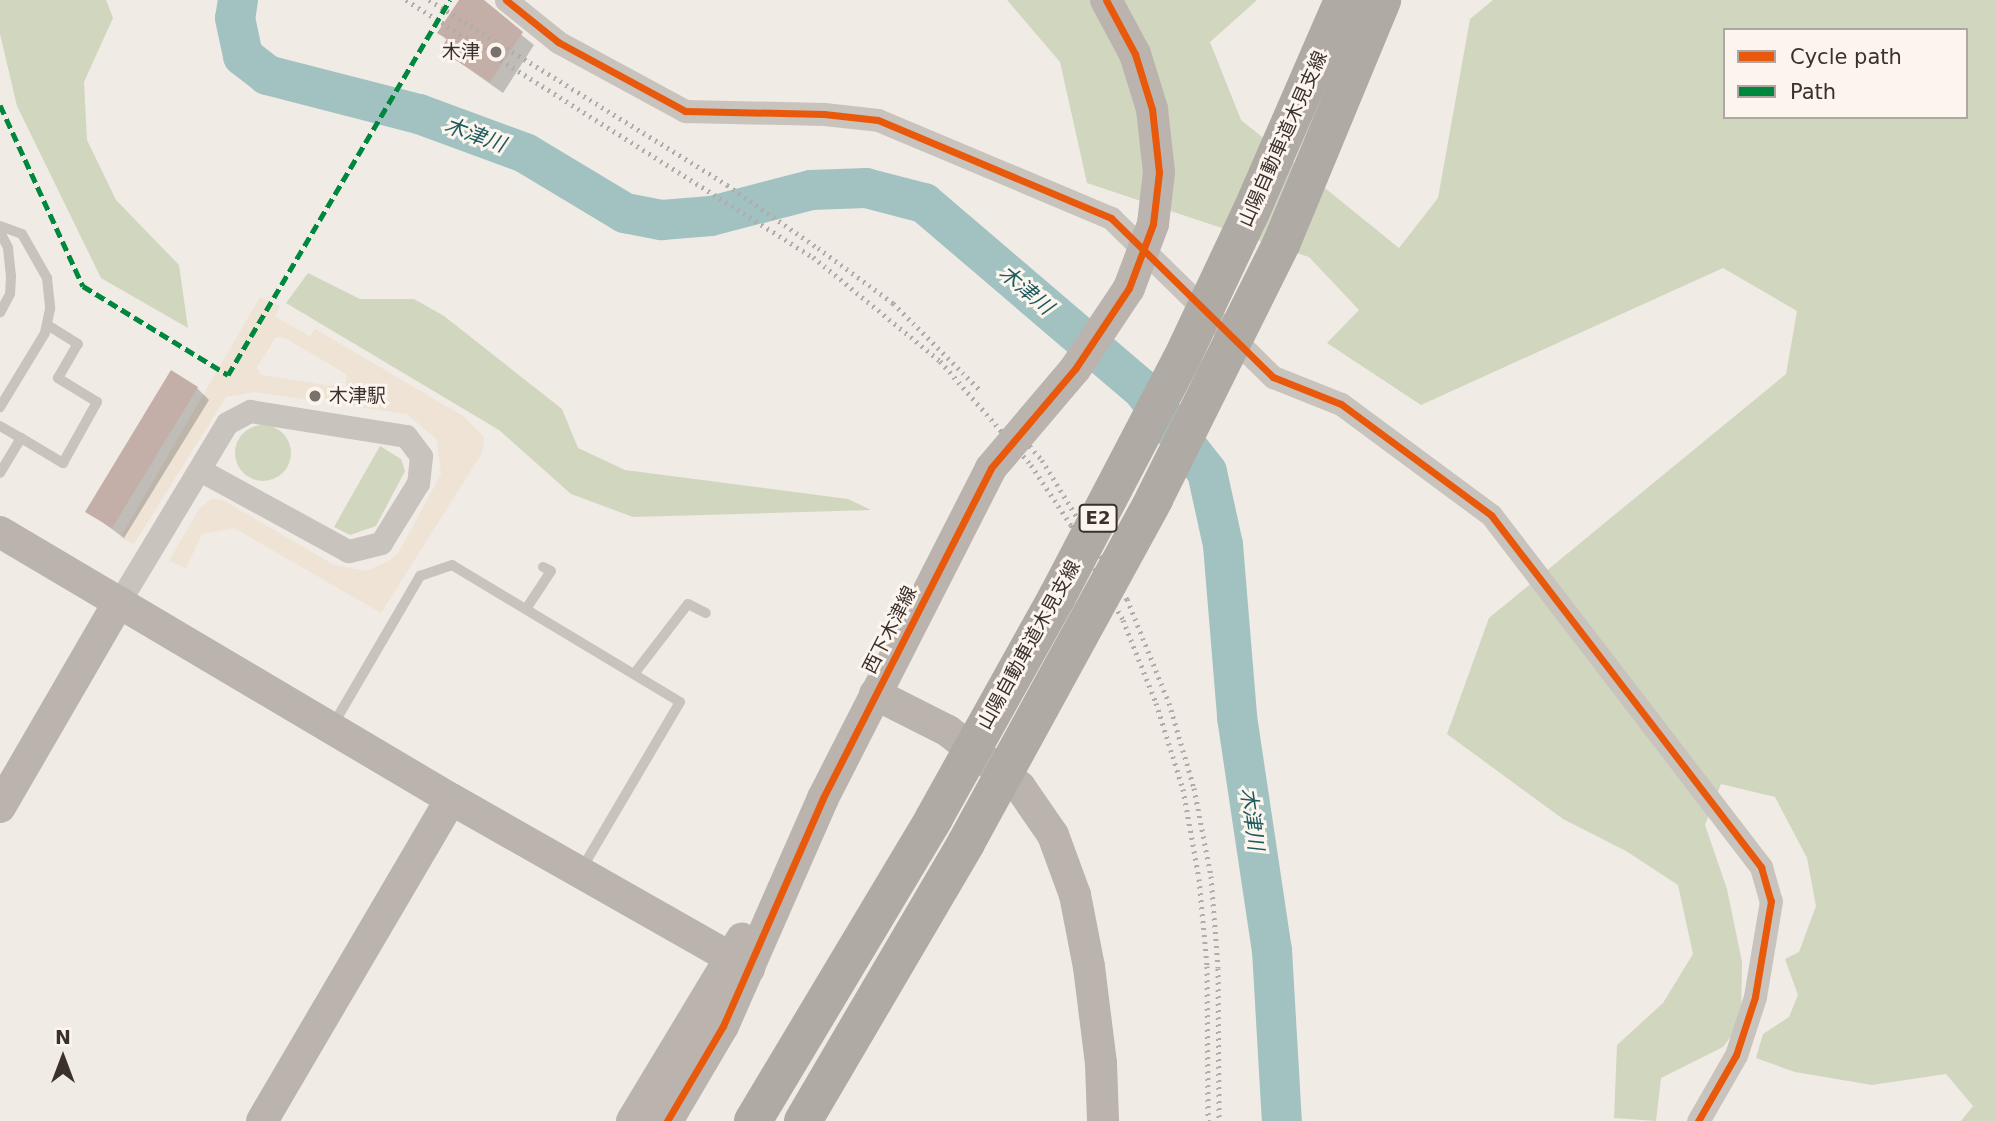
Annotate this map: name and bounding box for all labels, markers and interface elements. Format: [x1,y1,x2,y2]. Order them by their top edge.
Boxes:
legend [1723,28,1968,119]
place label: 木津 [442,41,480,63]
marker: 木津 [486,42,506,62]
text: Cycle path [1790,45,1902,69]
street label: 山陽自動車道木見支線 [1234,48,1332,230]
text: Path [1790,80,1836,104]
water label: 木津川 [441,112,509,158]
water label: 木津川 [994,260,1058,320]
place label: 木津駅 [329,385,386,407]
marker: 木津駅 [307,388,323,404]
road number: E2 [1077,504,1119,532]
street label: 山陽自動車道木見支線 [973,556,1085,734]
street label: 西下木津線 [858,583,922,677]
water label: 木津川 [1235,786,1269,852]
north arrow [28,1023,98,1093]
text: N [55,1026,71,1048]

